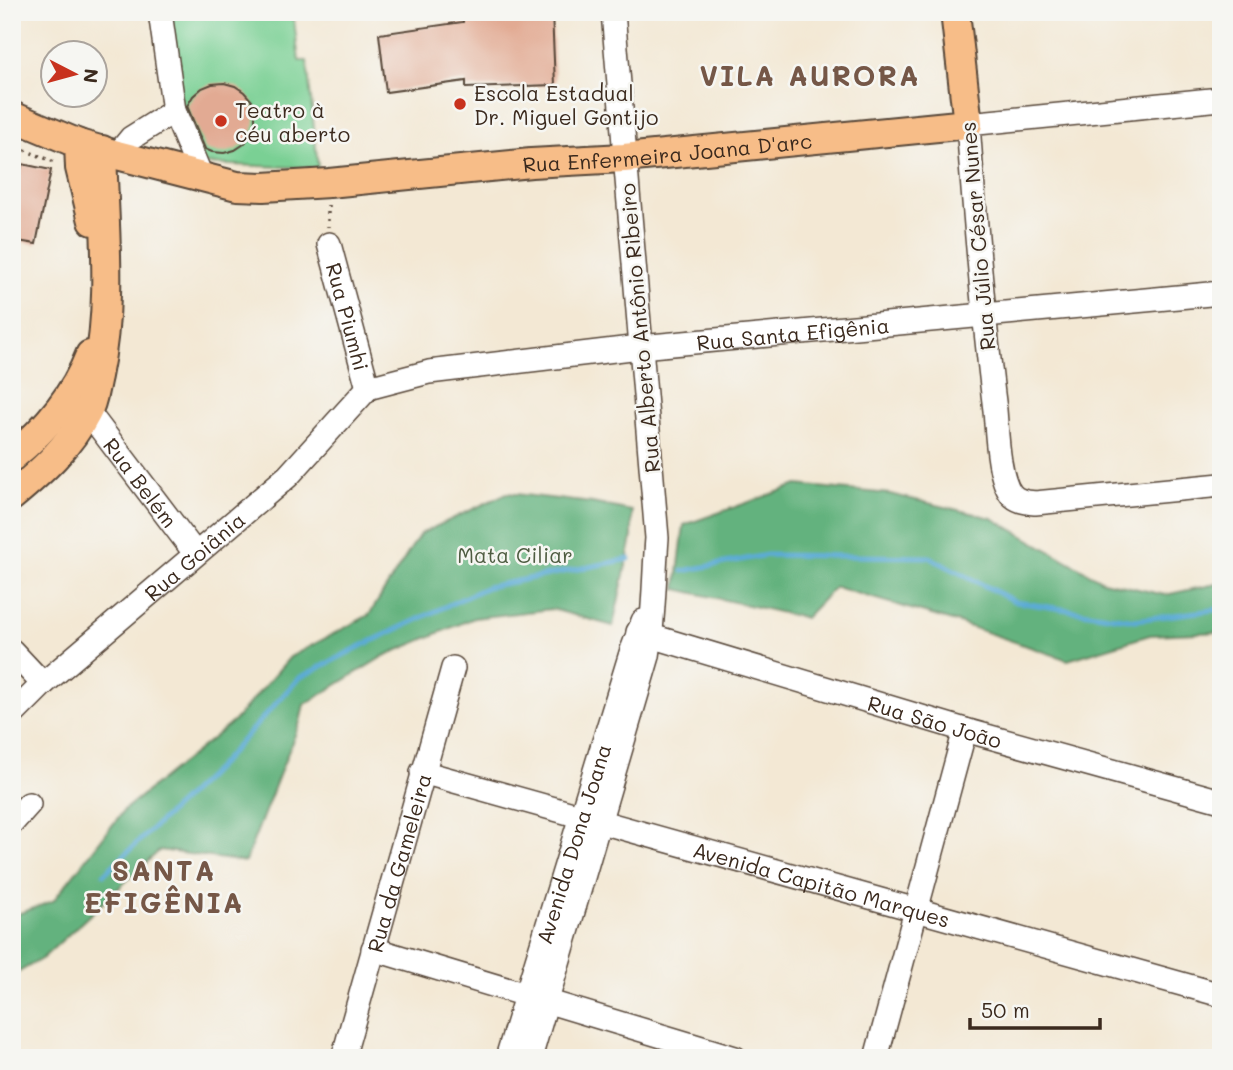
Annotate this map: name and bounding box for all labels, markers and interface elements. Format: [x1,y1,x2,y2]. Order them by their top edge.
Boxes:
north arrow [38,38,108,108]
district label: VILA AURORA [700,57,920,93]
text: N [78,67,105,84]
place label: Escola Estadual Dr. Miguel Gontijo [474,79,659,130]
place label: Teatro à céu aberto [235,96,350,147]
marker: Escola Estadual Dr. Miguel Gontijo [452,96,468,112]
marker: Teatro à céu aberto [213,113,229,129]
street label: Rua Júlio César Nunes [954,121,1000,351]
street label: Rua Enfermeira Joana D'arc [521,126,813,177]
street label: Rua Alberto Antônio Ribeiro [613,182,665,474]
street label: Rua Piumhi [321,259,376,373]
street label: Rua Santa Efigênia [695,310,890,355]
street label: Rua Belém [98,432,184,532]
street label: Rua Goiânia [138,505,250,606]
park label: Mata Ciliar [457,541,573,568]
street label: Rua São João [865,688,1005,753]
street label: Avenida Dona Joana [529,740,616,947]
street label: Rua da Gameleira [360,770,436,955]
street label: Avenida Capitão Marques [690,835,953,932]
district label: SANTA EFIGÊNIA [84,852,244,920]
scale bar [970,986,1100,1030]
text: 50 m [981,996,1030,1023]

